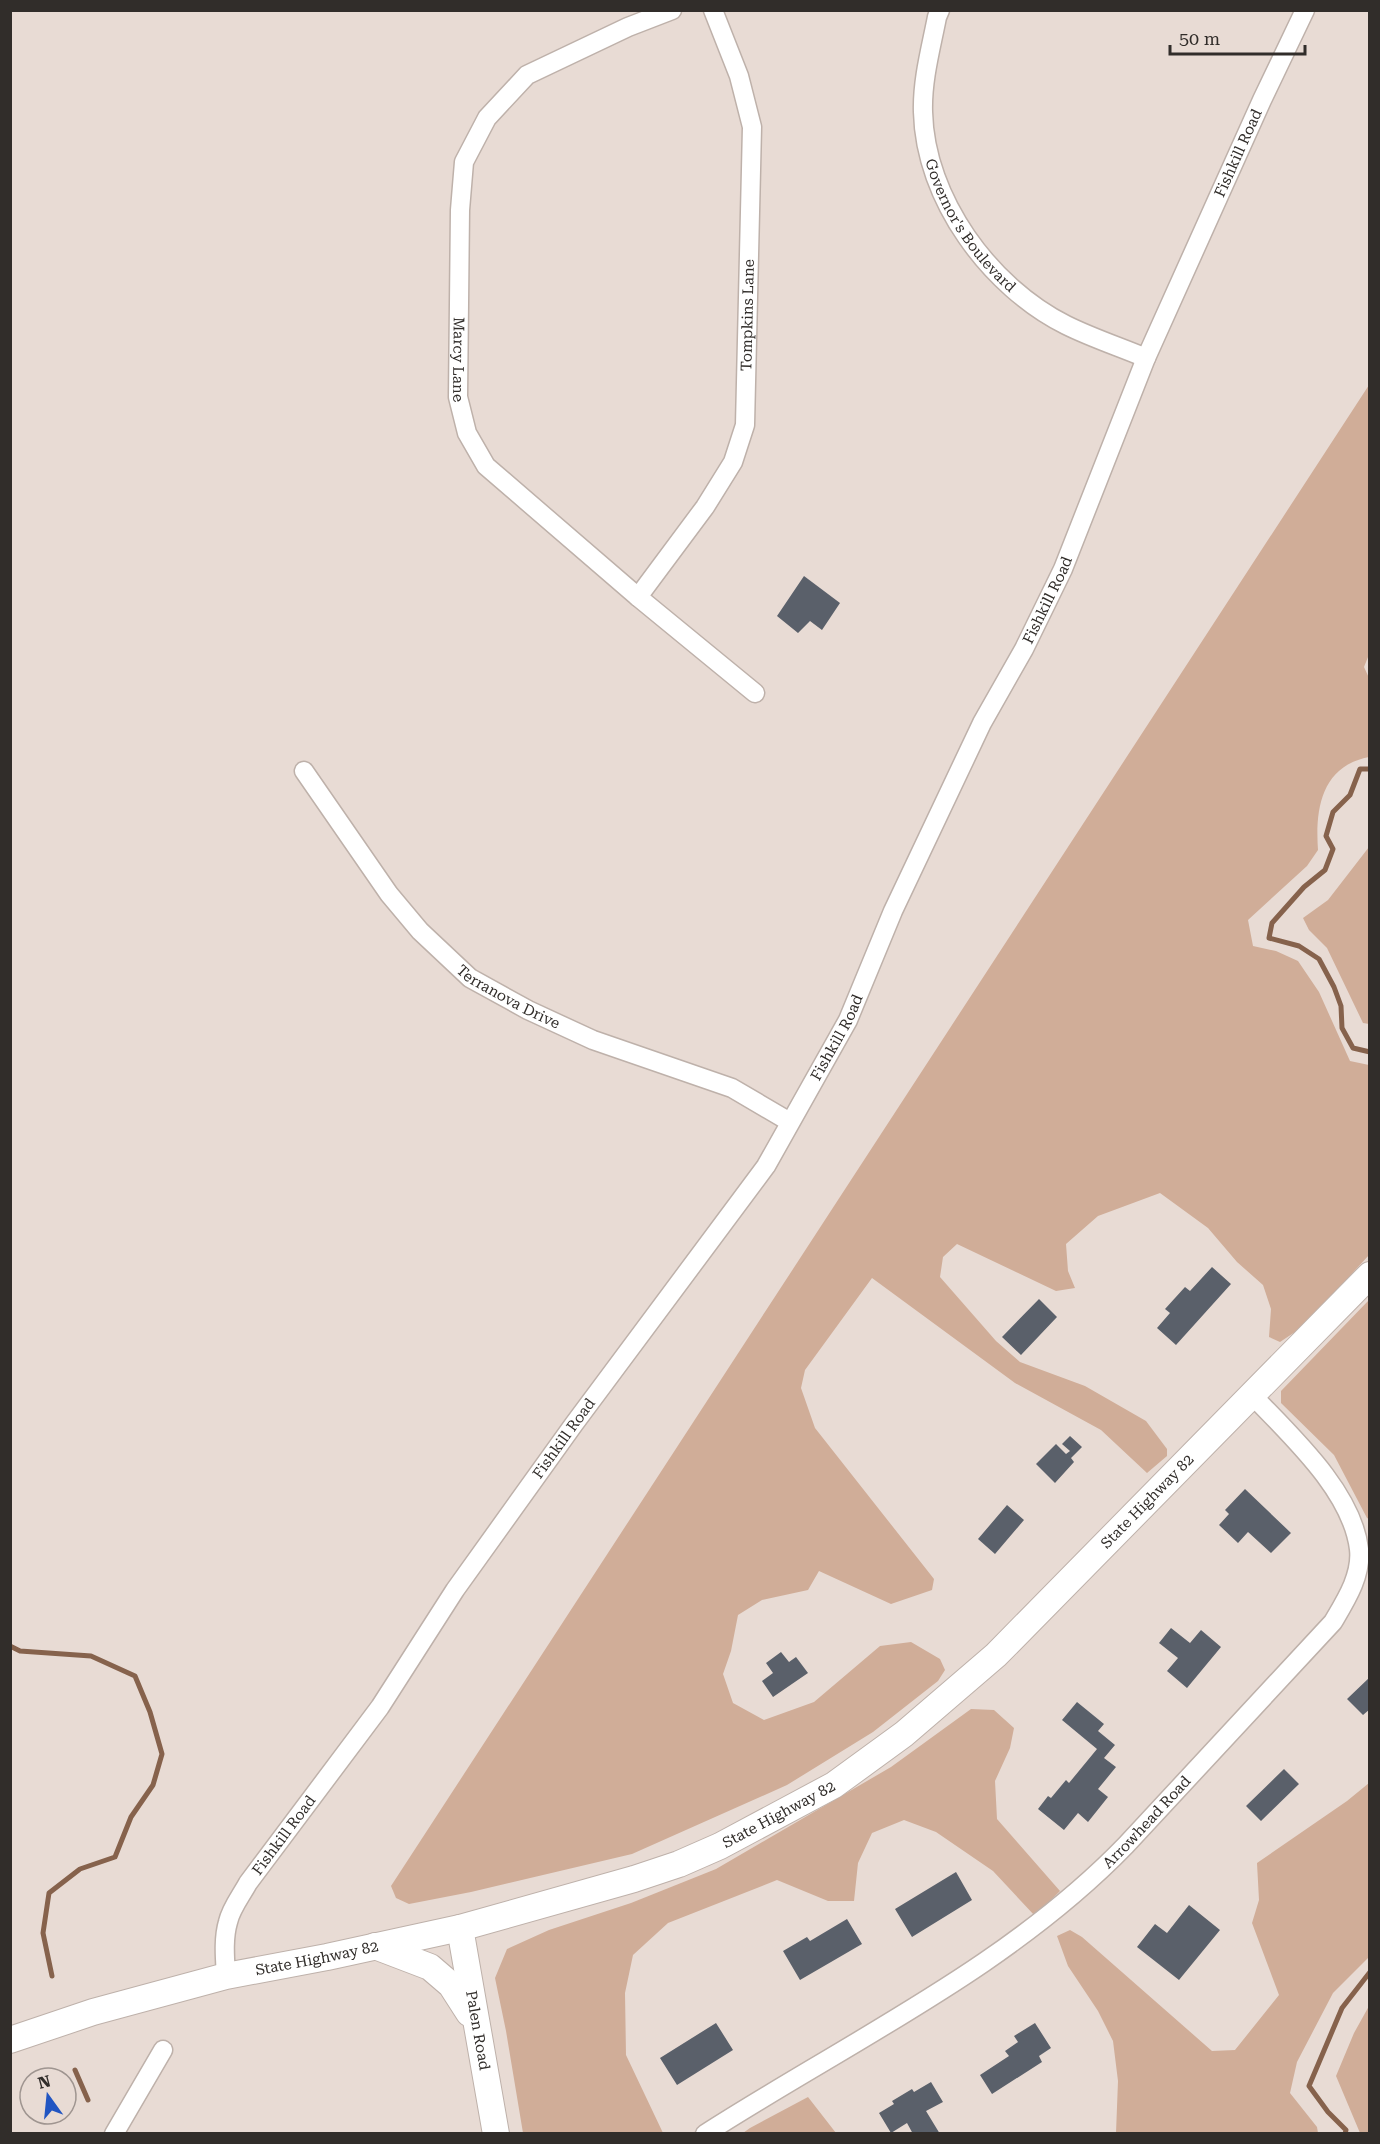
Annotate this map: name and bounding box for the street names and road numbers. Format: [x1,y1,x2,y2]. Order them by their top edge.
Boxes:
street label: Fishkill Road [1210,106,1266,200]
street label: Governor's Boulevard [921,157,1020,296]
street label: Tompkins Lane [737,259,758,371]
street label: Marcy Lane [448,317,468,404]
street label: Fishkill Road [1019,553,1076,647]
street label: Terranova Drive [453,961,563,1033]
street label: Fishkill Road [807,991,867,1084]
street label: Fishkill Road [529,1394,599,1482]
street label: State Highway 82 [1097,1450,1198,1552]
street label: Arrowhead Road [1099,1772,1195,1872]
street label: State Highway 82 [719,1777,838,1852]
street label: Fishkill Road [248,1792,320,1879]
street label: State Highway 82 [254,1937,380,1979]
street label: Palen Road [462,1989,494,2072]

